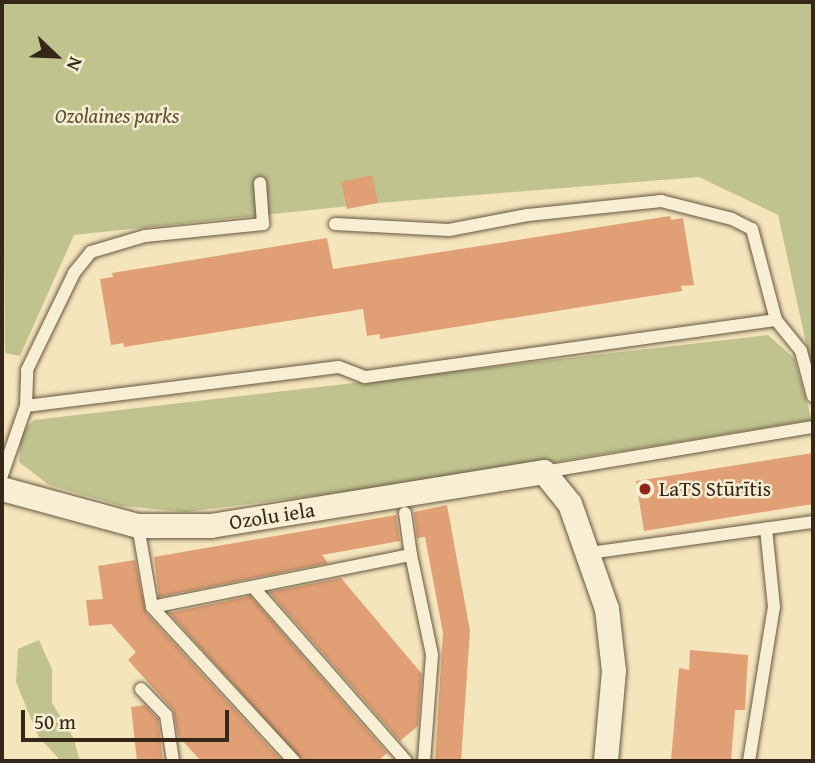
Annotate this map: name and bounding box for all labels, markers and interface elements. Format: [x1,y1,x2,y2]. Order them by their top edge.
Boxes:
north arrow [21,21,91,91]
text: N [60,53,91,76]
park label: Ozolaines parks [55,103,179,129]
place label: LaTS Stūrītis [659,476,771,502]
marker: LaTS Stūrītis [637,481,653,497]
street label: Ozolu iela [228,497,316,535]
scale bar [24,696,233,740]
text: 50 m [34,706,76,737]

